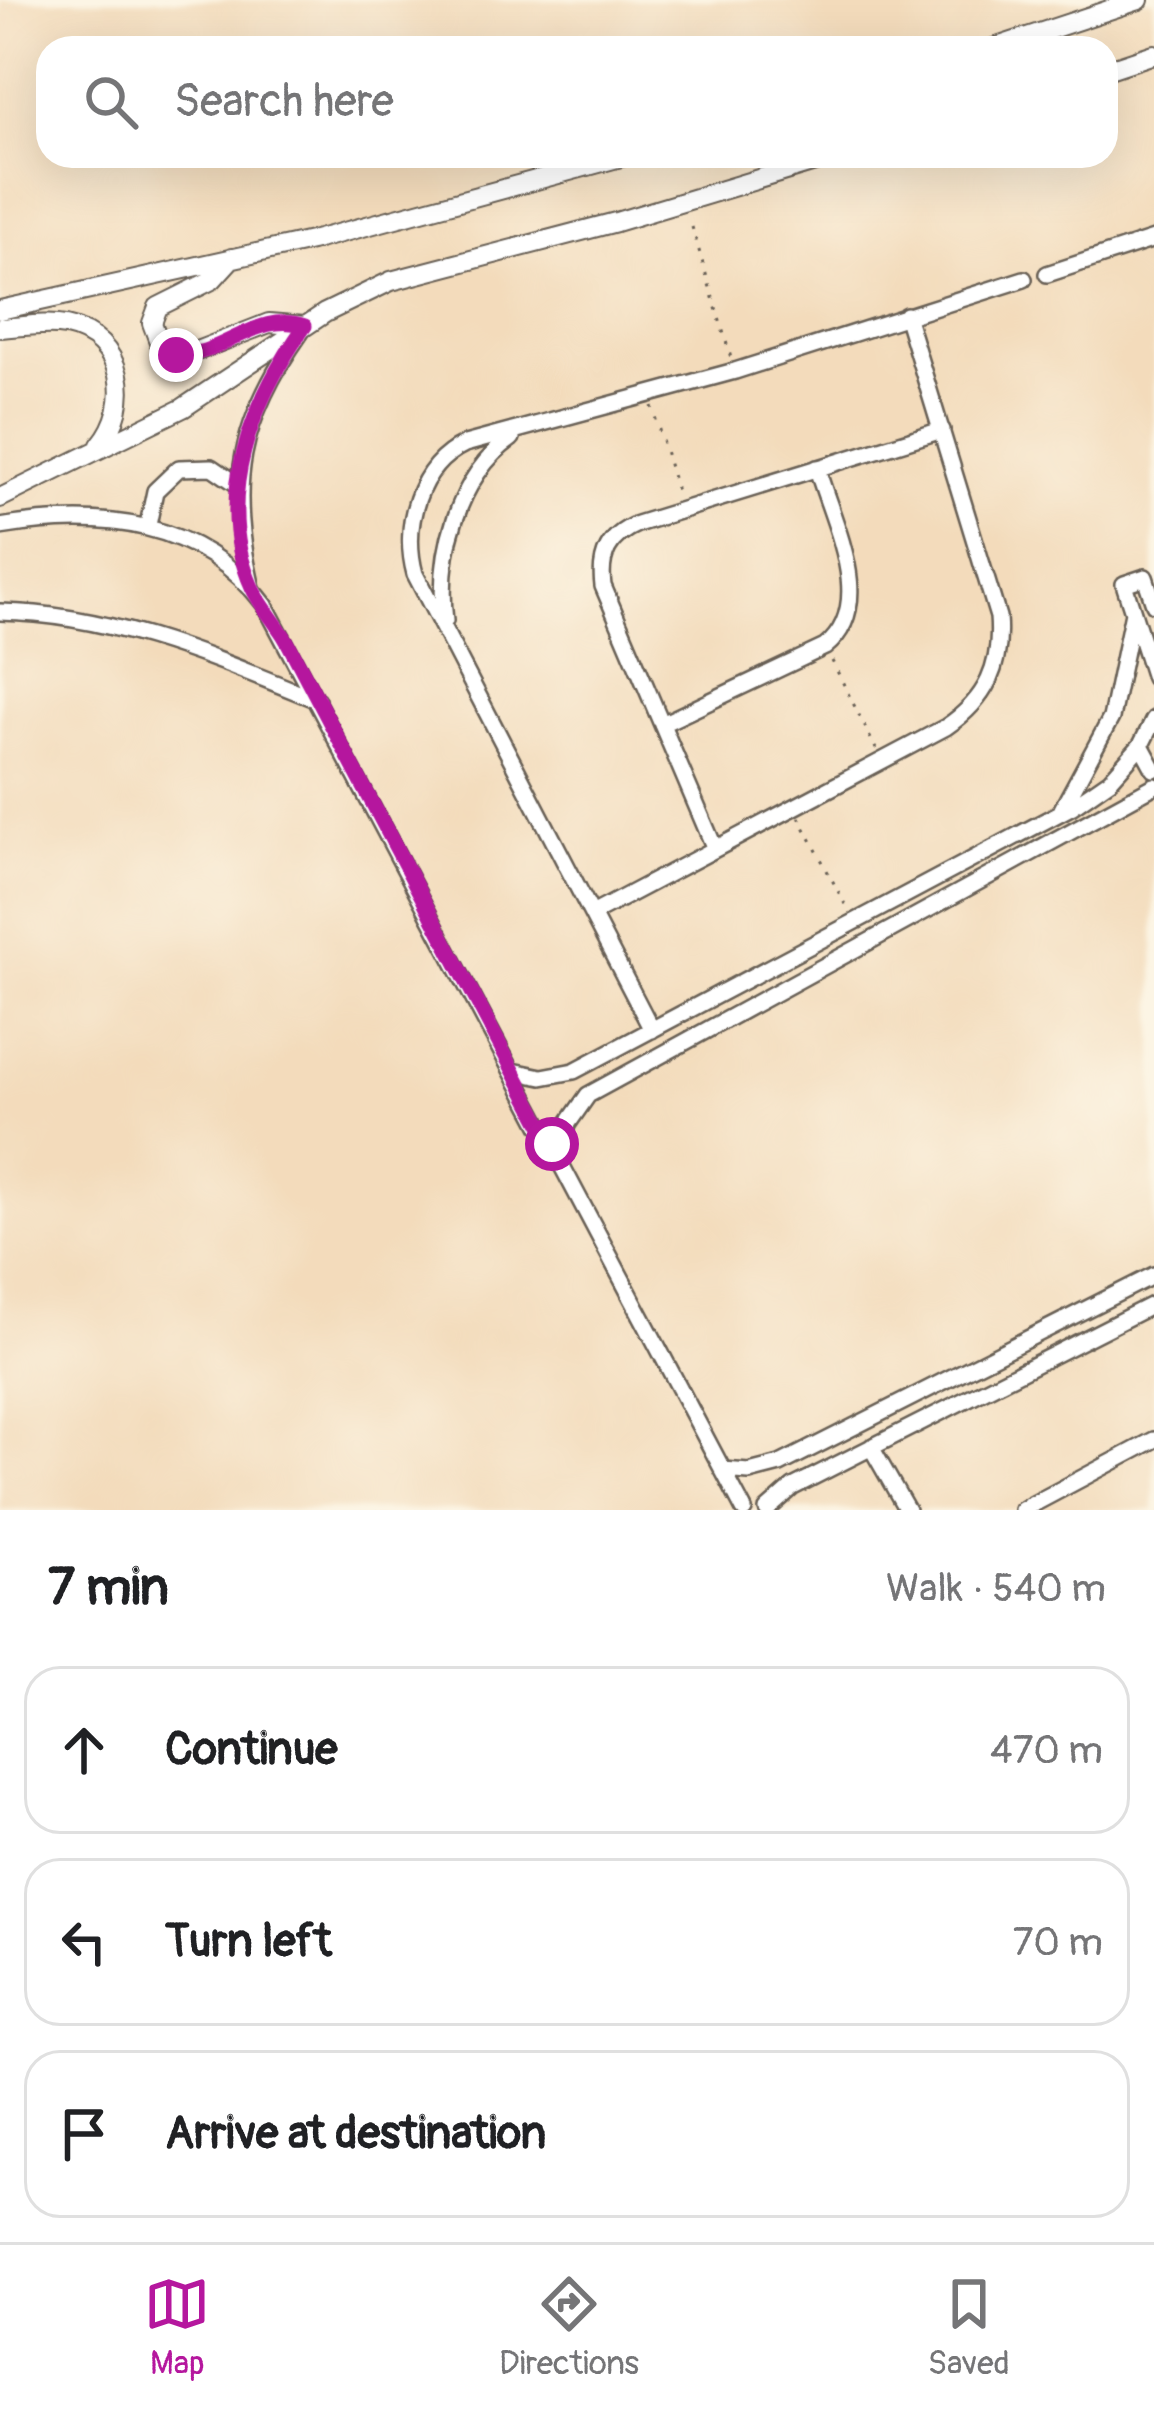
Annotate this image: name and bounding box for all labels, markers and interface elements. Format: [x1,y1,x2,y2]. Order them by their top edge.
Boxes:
search box [36,36,1118,168]
icon: search [78,69,144,135]
text: Search here [174,74,394,130]
route end [149,328,203,382]
route start [525,1117,579,1171]
text: 7 min [48,1556,169,1620]
text: Walk · 540 m [886,1564,1106,1613]
icon: ahead [51,1717,117,1783]
text: Continue [165,1722,338,1778]
text: 470 m [990,1726,1103,1775]
icon: left [51,1909,117,1975]
text: Turn left [165,1914,332,1970]
text: 70 m [1013,1918,1103,1967]
icon: arrive [51,2101,117,2167]
text: Arrive at destination [165,2106,546,2162]
tab: Map [144,2271,210,2384]
tab: Directions [499,2271,639,2384]
tab: Saved [928,2271,1010,2384]

